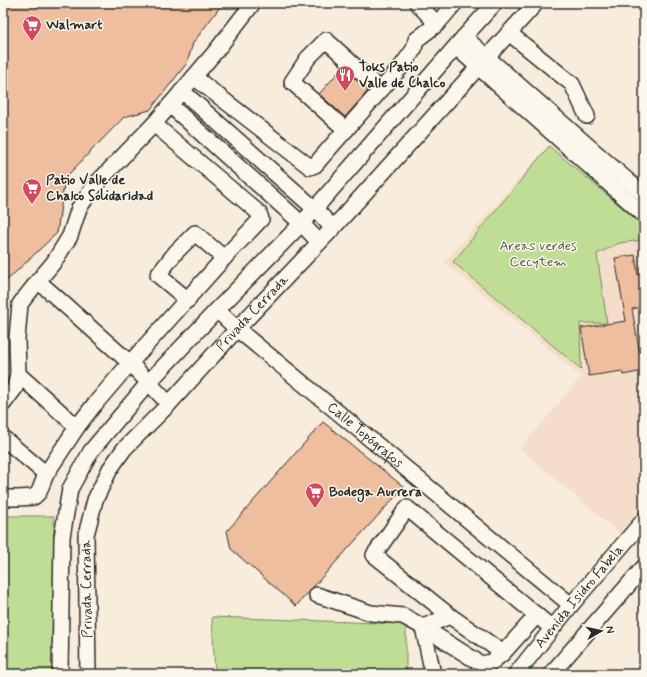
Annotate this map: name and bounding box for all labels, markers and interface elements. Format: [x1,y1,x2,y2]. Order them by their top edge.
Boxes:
supermarket icon: Walmart [21,14,43,42]
place label: Walmart [45,16,103,34]
place label: Toks Patio Valle de Chalco [359,58,446,92]
restaurant icon: Toks Patio Valle de Chalco [334,64,356,92]
place label: Patio Valle de Chalco Solidaridad [46,171,153,205]
supermarket icon: Patio Valle de Chalco Solidaridad [21,177,43,205]
park label: Areas verdes Cecytem [499,237,577,271]
street label: Privada Cerrada [212,271,293,355]
street label: Calle Topógrafos [323,398,407,472]
supermarket icon: Bodega Aurrera [304,481,326,509]
place label: Bodega Aurrera [329,483,422,503]
street label: Privada Cerrada [77,539,97,638]
street label: Avenida Isidro Fabela [531,541,627,652]
north arrow [581,611,621,651]
text: N [602,625,617,634]

